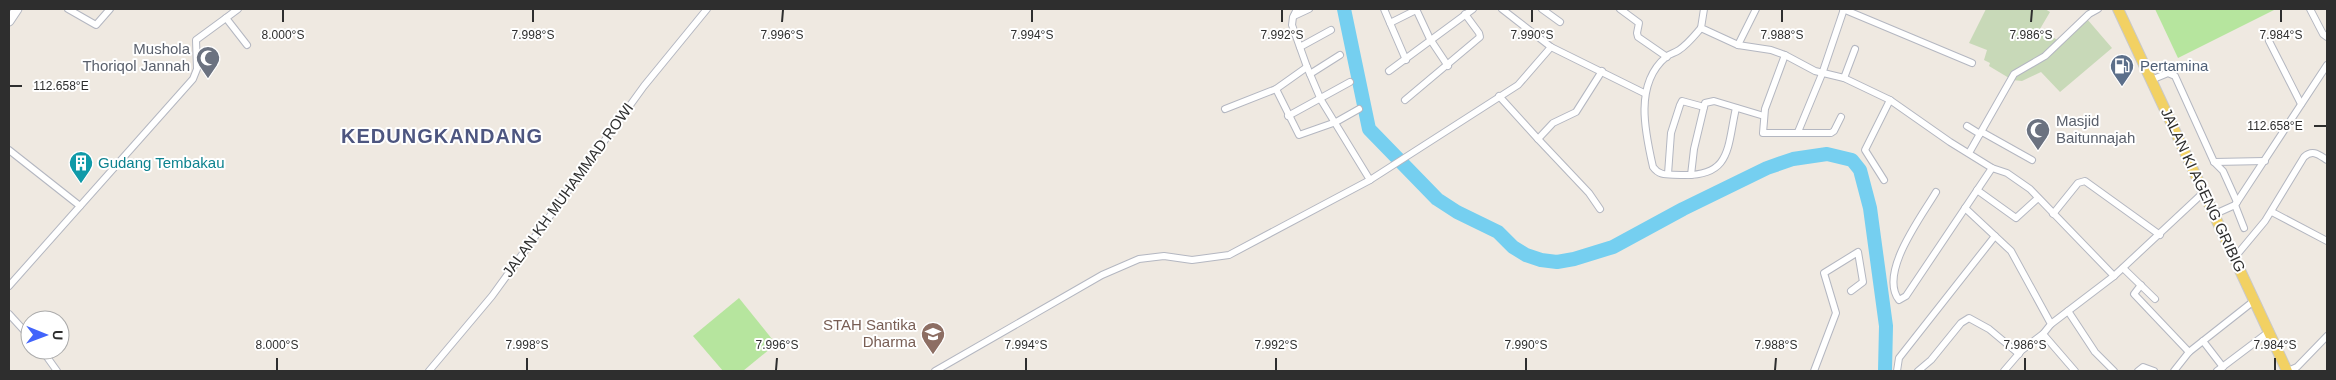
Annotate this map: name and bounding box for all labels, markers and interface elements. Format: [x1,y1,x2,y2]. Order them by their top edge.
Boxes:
text: 8.000°S [262,28,304,42]
text: 7.998°S [512,28,554,42]
text: 7.996°S [761,28,803,42]
text: 7.994°S [1011,28,1053,42]
text: 7.992°S [1261,28,1303,42]
text: 7.990°S [1511,28,1553,42]
text: 7.988°S [1761,28,1803,42]
text: 7.986°S [2010,28,2052,42]
text: 7.984°S [2260,28,2302,42]
place label: Mushola Thoriqol Jannah [82,40,191,74]
mosque icon: Mushola Thoriqol Jannah [195,45,221,79]
fuel station icon: Pertamina [2109,53,2135,87]
place label: Pertamina [2140,57,2209,74]
text: 112.658°E [33,79,89,93]
street label: JALAN KH MUHAMMAD ROWI [499,99,636,280]
street label: JALAN KI AGENG GRIBIG [2158,105,2249,275]
place label: Masjid Baitunnajah [2056,112,2135,146]
mosque icon: Masjid Baitunnajah [2025,117,2051,151]
text: 112.658°E [2247,119,2303,133]
district label: KEDUNGKANDANG [341,125,543,147]
building icon: Gudang Tembakau [68,150,94,184]
place label: Gudang Tembakau [98,154,224,171]
north arrow [20,310,70,360]
place label: STAH Santika Dharma [823,316,917,350]
school or university icon: STAH Santika Dharma [920,321,946,355]
text: U [50,330,66,340]
text: 8.000°S [256,338,298,352]
text: 7.998°S [506,338,548,352]
text: 7.996°S [756,338,798,352]
text: 7.994°S [1005,338,1047,352]
text: 7.992°S [1255,338,1297,352]
text: 7.990°S [1505,338,1547,352]
text: 7.988°S [1755,338,1797,352]
text: 7.986°S [2004,338,2046,352]
text: 7.984°S [2254,338,2296,352]

